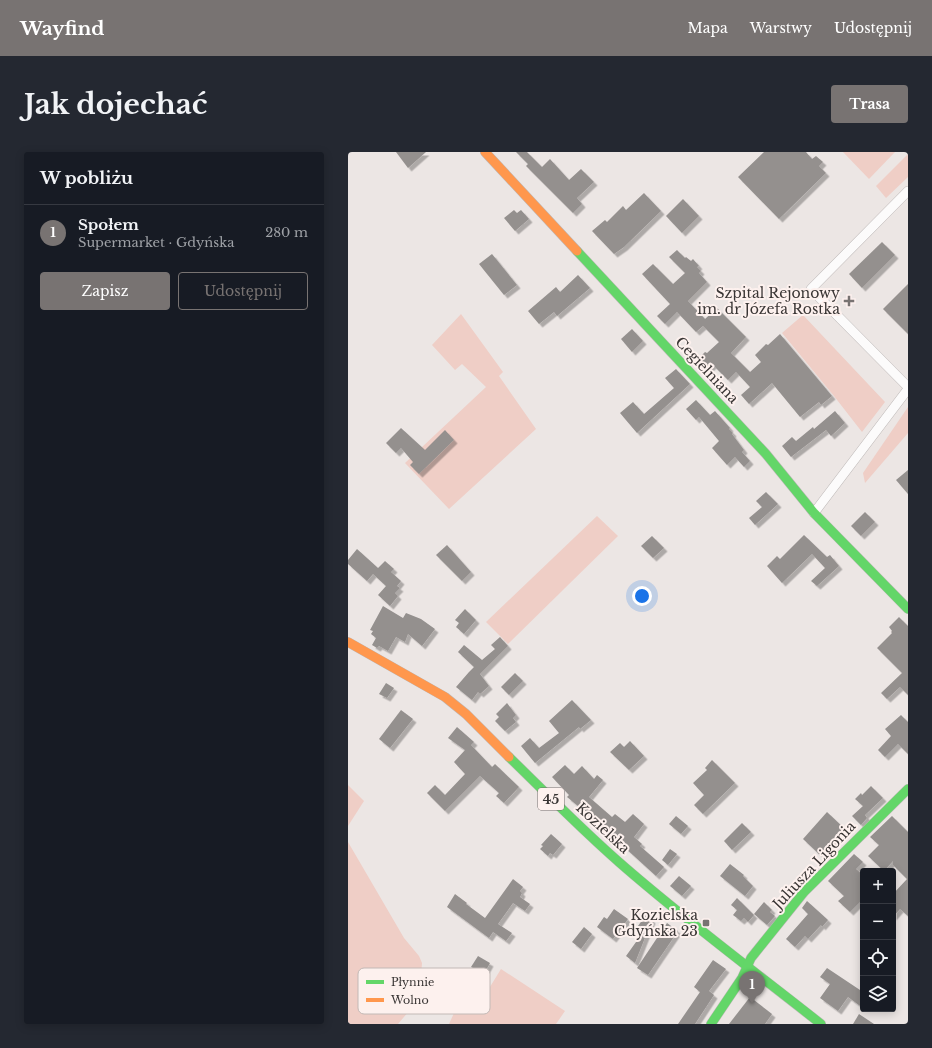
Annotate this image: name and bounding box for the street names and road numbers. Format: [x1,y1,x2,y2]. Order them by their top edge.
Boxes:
street label: Cegielniana [672,333,743,407]
road number: 45 [538,788,564,810]
street label: Kozielska [572,798,634,858]
street label: Juliusza Ligonia [767,817,860,914]

